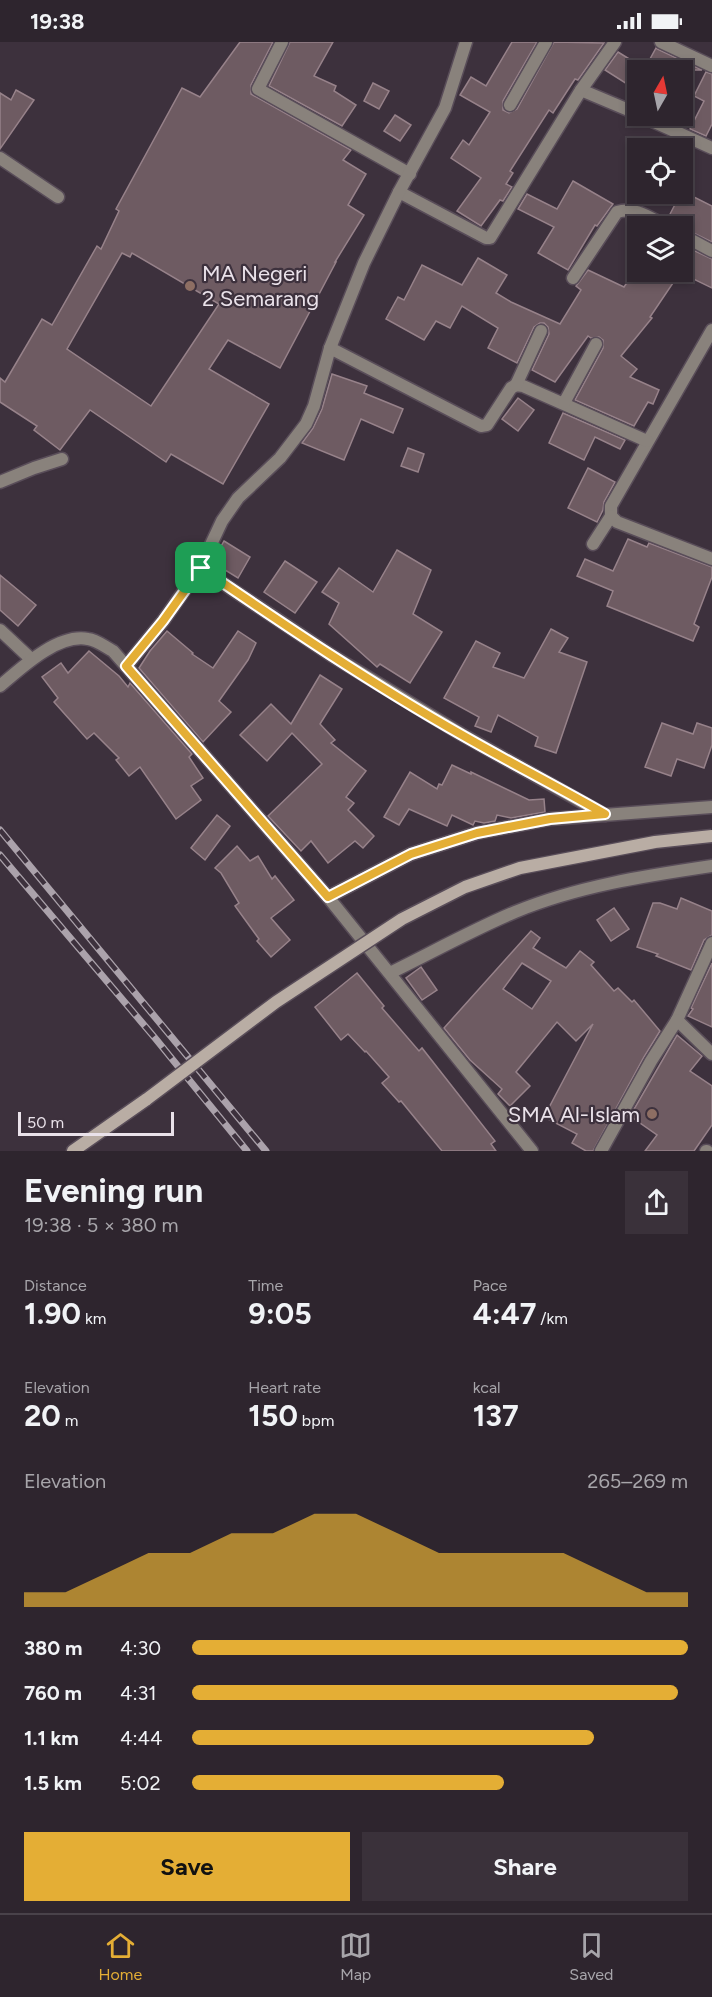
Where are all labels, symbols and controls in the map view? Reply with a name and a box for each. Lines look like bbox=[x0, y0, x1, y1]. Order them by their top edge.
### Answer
text: 19:38 bbox=[30, 8, 84, 35]
north arrow bbox=[627, 60, 693, 126]
map controls bbox=[627, 60, 693, 282]
button: locate bbox=[627, 138, 693, 204]
button: layers bbox=[627, 216, 693, 282]
place label: MA Negeri 2 Semarang bbox=[202, 260, 319, 312]
marker: MA Negeri 2 Semarang bbox=[183, 279, 197, 293]
pin bbox=[175, 542, 226, 593]
icon: arrive bbox=[184, 551, 217, 584]
place label: SMA Al-Islam bbox=[508, 1101, 640, 1128]
marker: SMA Al-Islam bbox=[645, 1107, 659, 1121]
scale bar bbox=[18, 1109, 174, 1136]
text: 50 m bbox=[27, 1113, 64, 1132]
text: Evening run bbox=[24, 1171, 203, 1210]
button: share bbox=[625, 1171, 688, 1234]
text: 19:38 · 5 × 380 m bbox=[24, 1213, 179, 1237]
text: Distance bbox=[24, 1276, 87, 1295]
text: Time bbox=[248, 1276, 283, 1295]
text: Pace bbox=[473, 1276, 507, 1295]
text: 1.90 bbox=[24, 1295, 81, 1332]
text: 9:05 bbox=[248, 1295, 312, 1332]
text: 4:47 bbox=[473, 1295, 536, 1332]
text: km bbox=[81, 1309, 106, 1328]
text: /km bbox=[536, 1309, 568, 1328]
text: Elevation bbox=[24, 1378, 90, 1397]
text: Heart rate bbox=[248, 1378, 321, 1397]
text: kcal bbox=[473, 1378, 501, 1397]
text: 20 bbox=[24, 1397, 61, 1434]
text: 150 bbox=[248, 1397, 298, 1434]
text: 137 bbox=[473, 1397, 519, 1434]
text: m bbox=[61, 1411, 78, 1430]
text: bpm bbox=[298, 1411, 334, 1430]
text: Elevation bbox=[24, 1469, 106, 1493]
text: 265–269 m bbox=[587, 1469, 688, 1493]
text: 380 m bbox=[24, 1636, 83, 1660]
text: 4:30 bbox=[120, 1636, 161, 1660]
text: 760 m bbox=[24, 1681, 82, 1705]
text: 4:31 bbox=[120, 1681, 157, 1705]
text: 1.1 km bbox=[24, 1726, 79, 1750]
text: 4:44 bbox=[120, 1726, 162, 1750]
text: 1.5 km bbox=[24, 1771, 82, 1795]
text: 5:02 bbox=[120, 1771, 161, 1795]
button: Save bbox=[24, 1832, 350, 1901]
button: Share bbox=[362, 1832, 688, 1901]
tab: Home bbox=[99, 1929, 142, 1984]
tab: Map bbox=[339, 1929, 372, 1984]
tab: Saved bbox=[569, 1929, 613, 1984]

